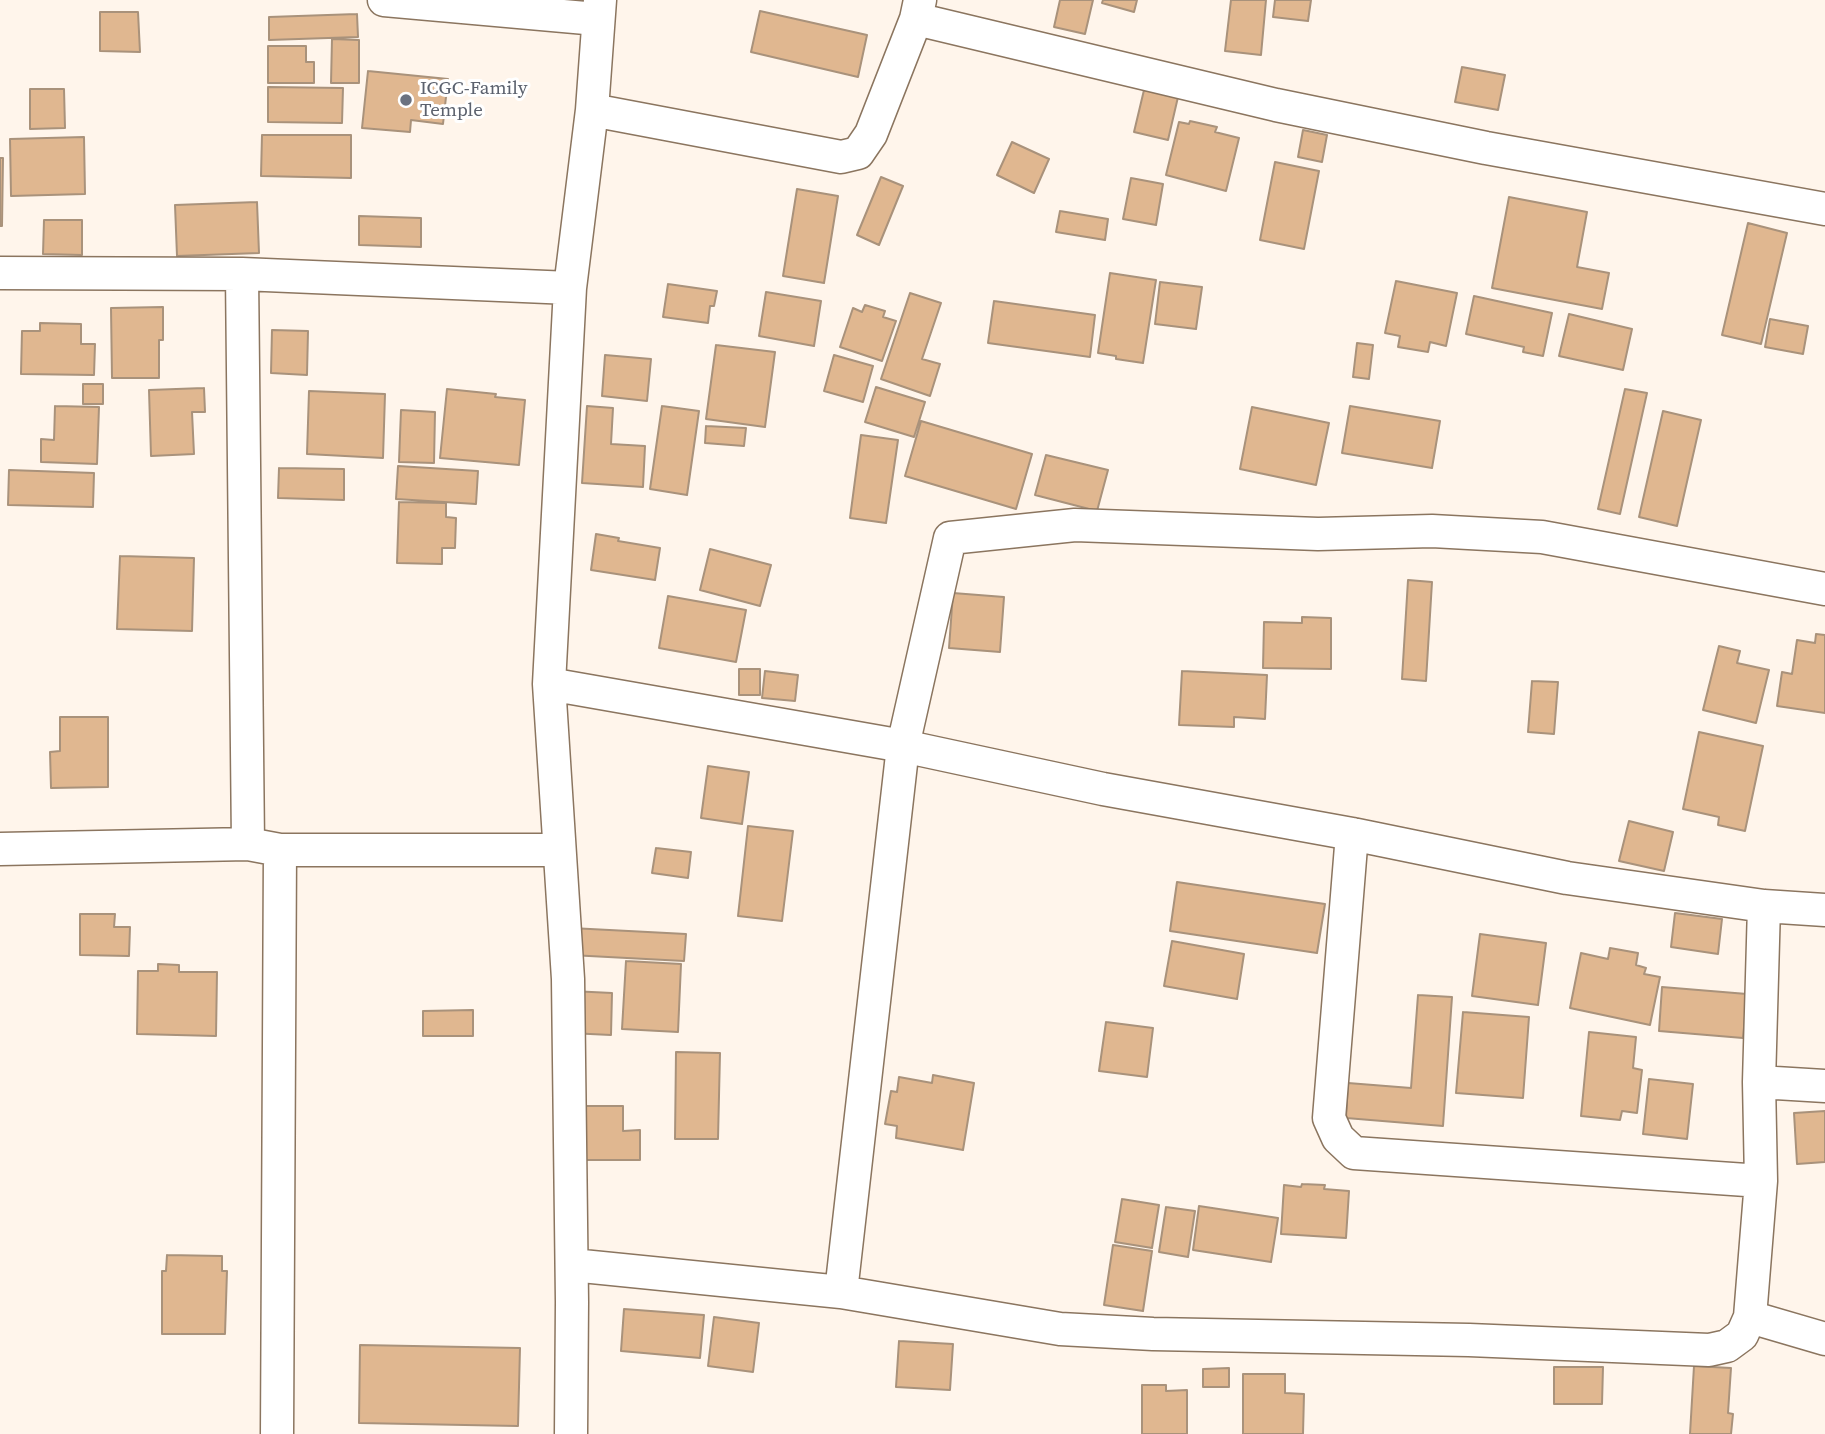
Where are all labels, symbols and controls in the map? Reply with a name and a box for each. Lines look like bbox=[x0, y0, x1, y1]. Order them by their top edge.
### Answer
place label: ICGC-Family Temple bbox=[420, 78, 527, 122]
marker: ICGC-Family Temple bbox=[398, 92, 414, 108]

